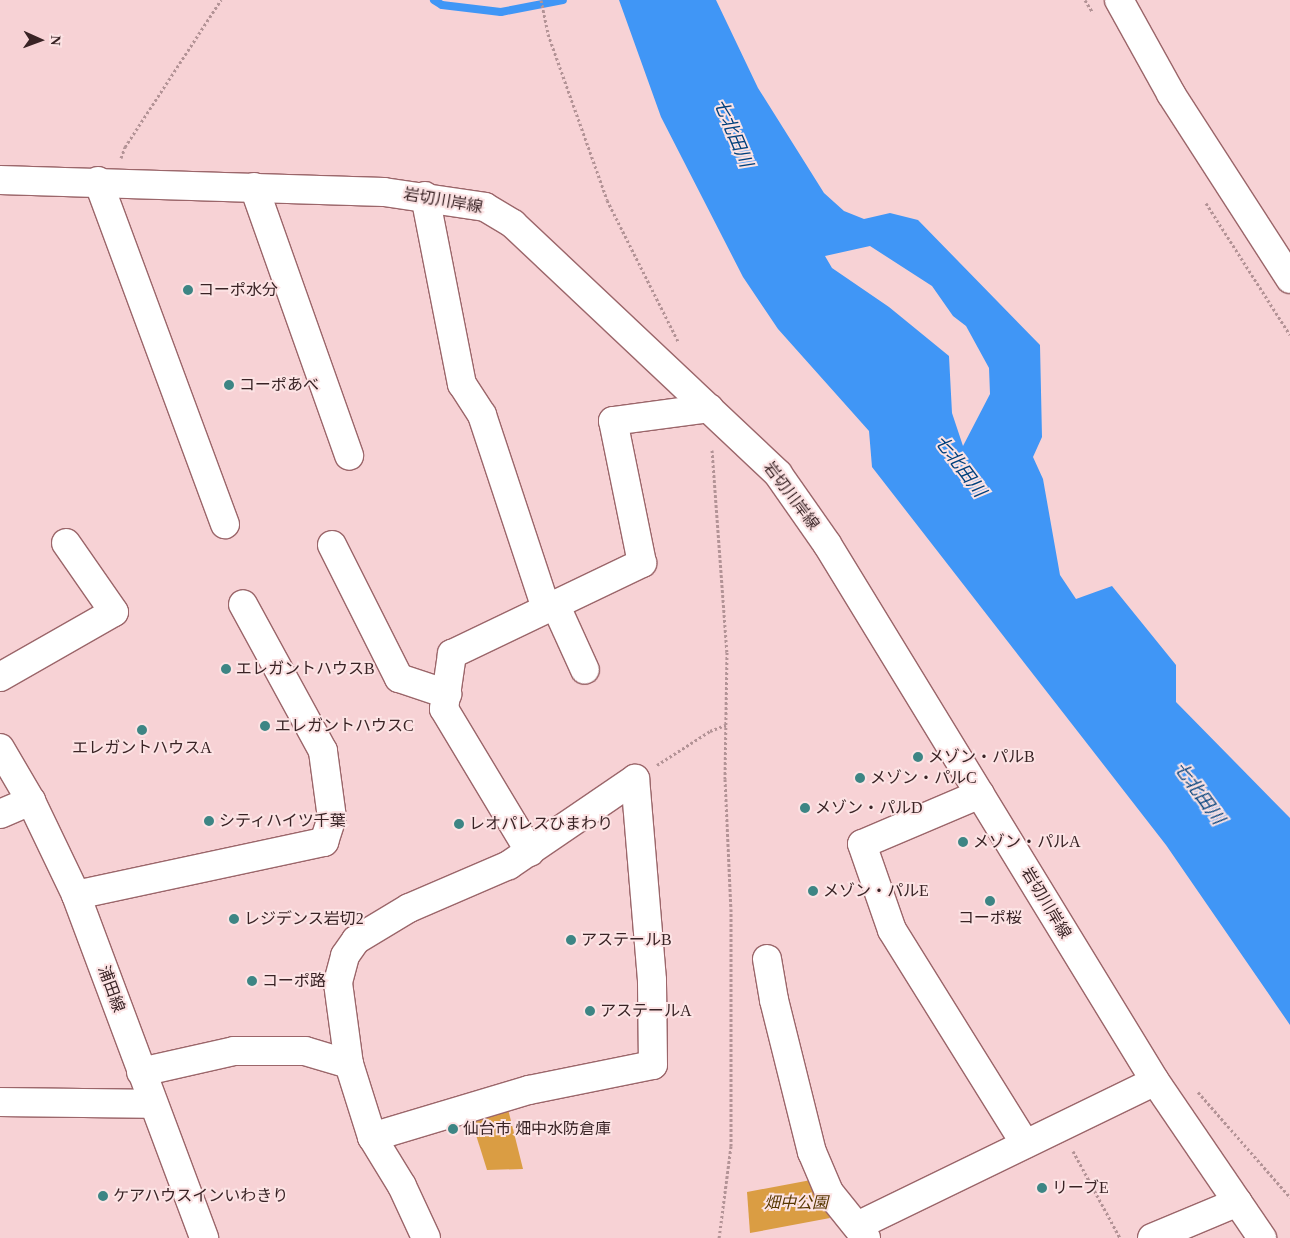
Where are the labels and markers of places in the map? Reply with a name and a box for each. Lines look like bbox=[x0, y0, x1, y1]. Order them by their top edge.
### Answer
place label: コーポ水分 bbox=[198, 280, 278, 300]
marker: コーポ水分 bbox=[182, 284, 194, 296]
place label: コーポあべ bbox=[239, 375, 319, 395]
marker: コーポあべ bbox=[223, 379, 235, 391]
place label: エレガントハウスB bbox=[236, 659, 375, 679]
marker: エレガントハウスB bbox=[220, 663, 232, 675]
place label: エレガントハウスC bbox=[275, 716, 414, 736]
marker: エレガントハウスC bbox=[259, 720, 271, 732]
marker: エレガントハウスA bbox=[136, 724, 148, 736]
place label: エレガントハウスA bbox=[72, 738, 212, 758]
place label: メゾン・パルB bbox=[928, 747, 1035, 767]
marker: メゾン・パルB bbox=[912, 751, 924, 763]
place label: メゾン・パルC bbox=[870, 768, 977, 788]
marker: メゾン・パルC bbox=[854, 772, 866, 784]
place label: メゾン・パルD bbox=[815, 798, 923, 818]
marker: メゾン・パルD bbox=[799, 802, 811, 814]
place label: シティハイツ千葉 bbox=[219, 811, 347, 831]
place label: レオパレスひまわり bbox=[469, 814, 613, 834]
marker: シティハイツ千葉 bbox=[203, 815, 215, 827]
marker: レオパレスひまわり bbox=[453, 818, 465, 830]
place label: メゾン・パルA bbox=[973, 832, 1081, 852]
marker: メゾン・パルA bbox=[957, 836, 969, 848]
place label: メゾン・パルE bbox=[823, 881, 929, 901]
marker: メゾン・パルE bbox=[807, 885, 819, 897]
marker: コーポ桜 bbox=[984, 895, 996, 907]
place label: コーポ桜 bbox=[958, 908, 1022, 928]
place label: レジデンス岩切2 bbox=[244, 909, 364, 929]
marker: レジデンス岩切2 bbox=[228, 913, 240, 925]
place label: アステールB bbox=[581, 930, 672, 950]
marker: アステールB bbox=[565, 934, 577, 946]
place label: コーポ路 bbox=[262, 971, 326, 991]
marker: コーポ路 bbox=[246, 975, 258, 987]
place label: アステールA bbox=[600, 1001, 692, 1021]
marker: アステールA bbox=[584, 1005, 596, 1017]
place label: 仙台市 畑中水防倉庫 bbox=[463, 1119, 611, 1139]
marker: 仙台市 畑中水防倉庫 bbox=[447, 1123, 459, 1135]
place label: リーブE bbox=[1052, 1178, 1110, 1198]
marker: リーブE bbox=[1036, 1182, 1048, 1194]
place label: ケアハウスインいわきり bbox=[113, 1186, 289, 1206]
marker: ケアハウスインいわきり bbox=[97, 1190, 109, 1202]

